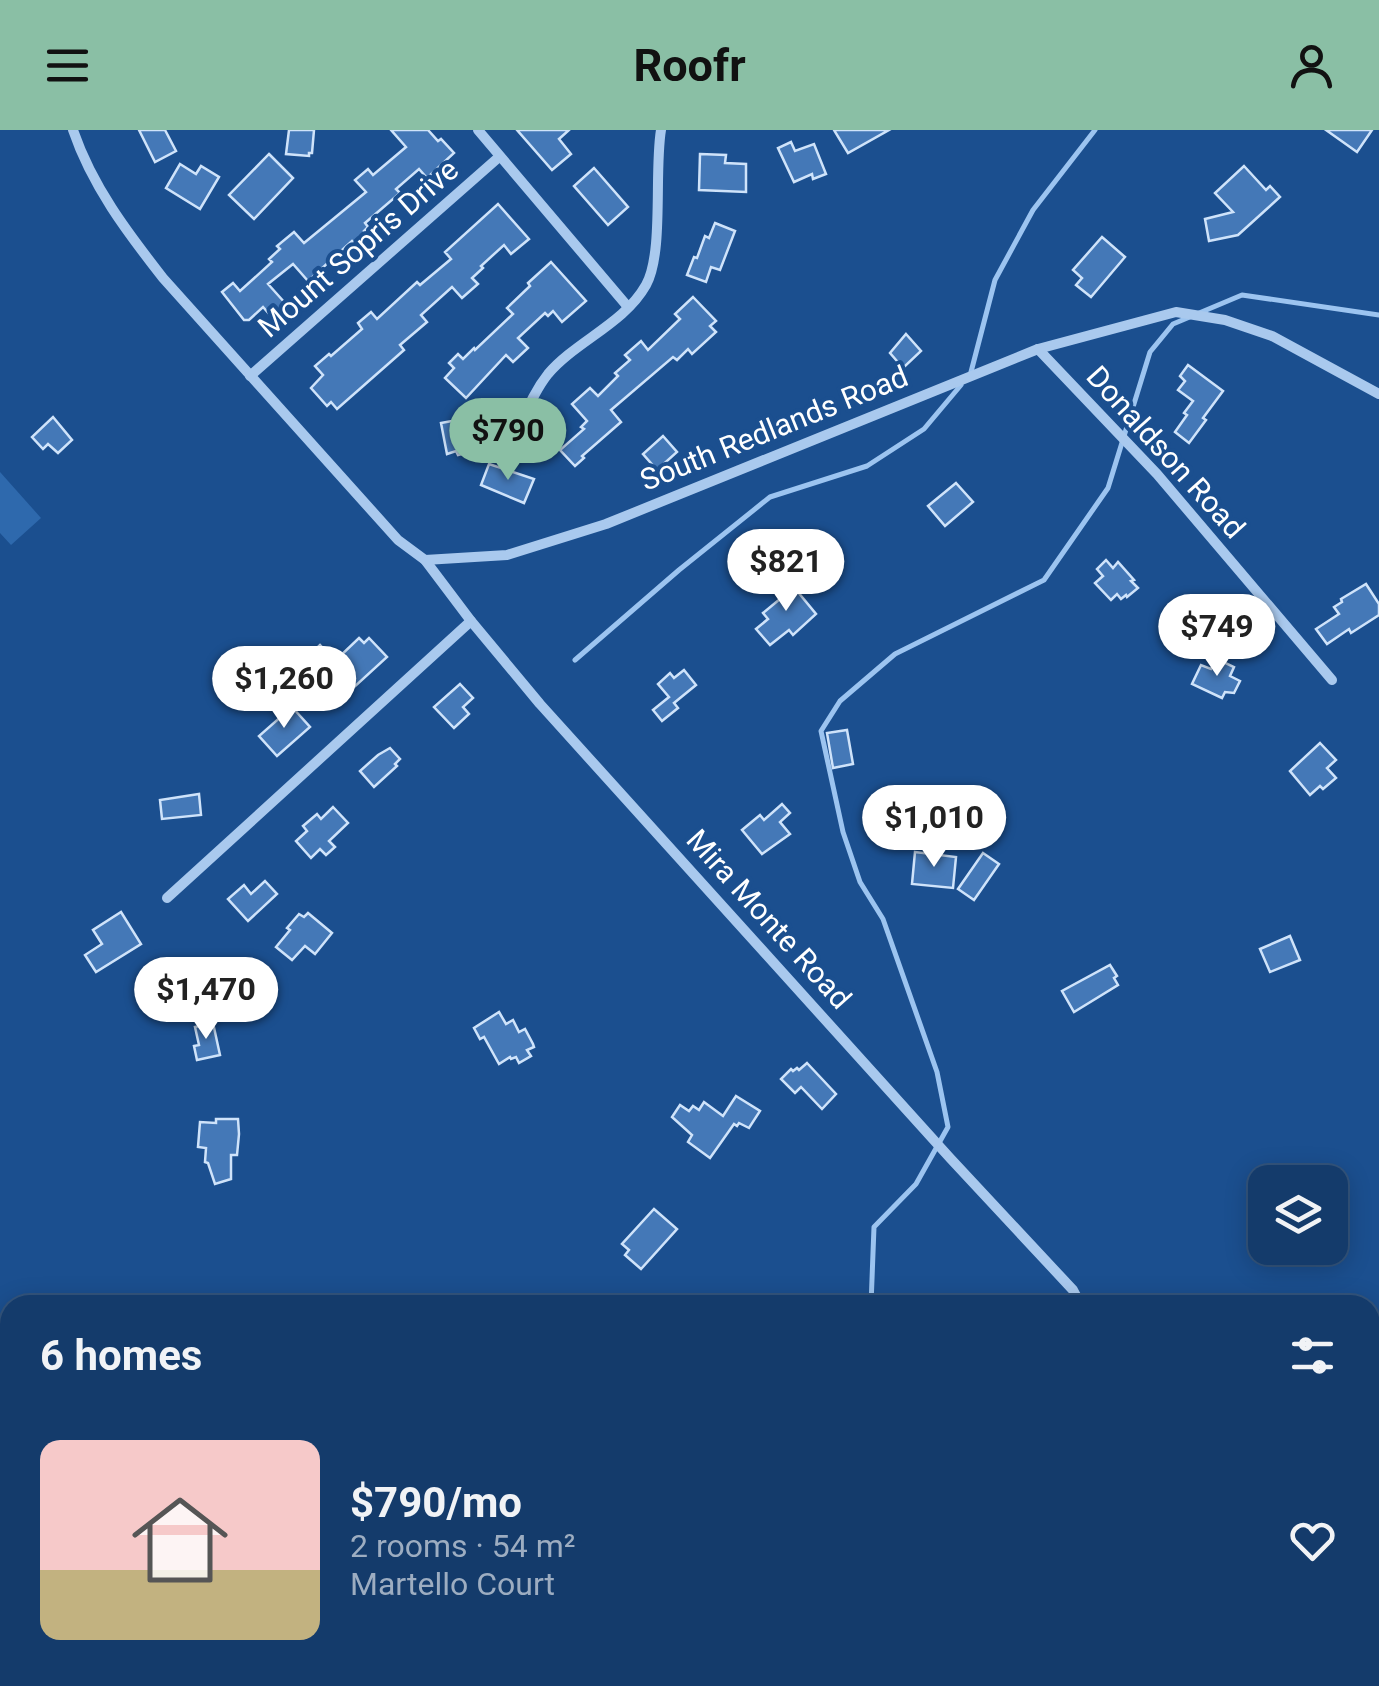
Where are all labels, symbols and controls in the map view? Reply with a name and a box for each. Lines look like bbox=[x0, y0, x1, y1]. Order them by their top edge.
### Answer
icon: menu bbox=[40, 38, 95, 93]
icon: person bbox=[1284, 38, 1339, 93]
text: Roofr bbox=[633, 39, 746, 92]
street label: Mount Sopris Drive bbox=[251, 152, 465, 344]
street label: South Redlands Road bbox=[635, 358, 913, 498]
street label: Donaldson Road bbox=[1080, 359, 1252, 545]
pin: $790 bbox=[449, 398, 567, 483]
text: $790 bbox=[471, 411, 545, 449]
pin: $821 bbox=[727, 529, 845, 614]
text: $821 bbox=[749, 542, 823, 580]
pin: $749 bbox=[1158, 594, 1276, 679]
text: $749 bbox=[1180, 607, 1254, 645]
pin: $1,260 bbox=[203, 646, 365, 731]
text: $1,260 bbox=[234, 659, 334, 697]
pin: $1,010 bbox=[853, 785, 1015, 870]
text: $1,010 bbox=[884, 798, 984, 836]
street label: Mira Monte Road bbox=[679, 822, 859, 1016]
pin: $1,470 bbox=[125, 957, 287, 1042]
text: $1,470 bbox=[156, 970, 256, 1008]
map controls bbox=[1248, 1165, 1348, 1265]
button: layers bbox=[1248, 1165, 1348, 1265]
icon: filters bbox=[1285, 1328, 1340, 1383]
text: 6 homes bbox=[40, 1331, 202, 1380]
text: $790/mo bbox=[350, 1478, 522, 1527]
icon: home bbox=[120, 1480, 240, 1600]
icon: heart bbox=[1285, 1513, 1340, 1568]
text: 2 rooms · 54 m² bbox=[350, 1527, 575, 1565]
text: Martello Court bbox=[350, 1565, 555, 1603]

